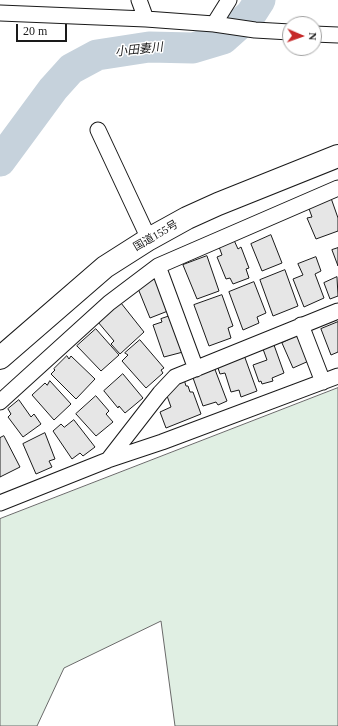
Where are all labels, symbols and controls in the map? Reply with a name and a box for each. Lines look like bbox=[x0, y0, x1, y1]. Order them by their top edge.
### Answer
scale bar bbox=[18, 16, 69, 42]
north arrow bbox=[282, 16, 322, 56]
text: 20 m bbox=[23, 24, 47, 38]
text: N bbox=[307, 32, 319, 41]
water label: 小田妻川 bbox=[114, 40, 164, 60]
street label: 国道155号 bbox=[131, 218, 181, 254]

